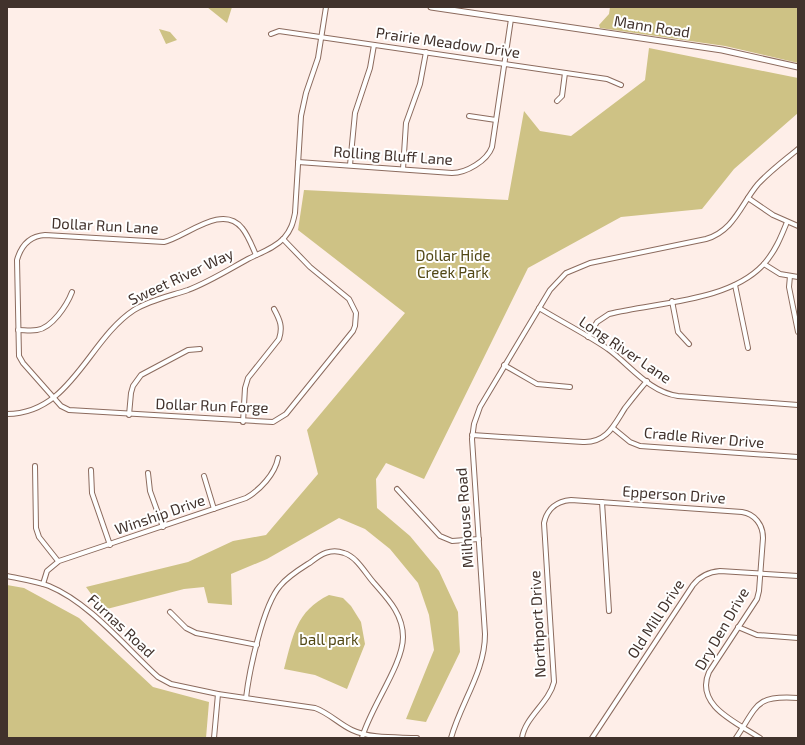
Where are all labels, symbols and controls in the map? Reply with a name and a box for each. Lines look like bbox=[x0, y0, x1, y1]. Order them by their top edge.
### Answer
street label: Mann Road bbox=[613, 11, 691, 41]
street label: Prairie Meadow Drive bbox=[375, 23, 521, 61]
street label: Rolling Bluff Lane bbox=[333, 142, 453, 168]
street label: Dollar Run Lane bbox=[51, 213, 159, 237]
street label: Sweet River Way bbox=[125, 244, 236, 308]
park label: Dollar Hide Creek Park bbox=[415, 246, 491, 281]
street label: Long River Lane bbox=[576, 312, 675, 387]
street label: Dollar Run Forge bbox=[155, 394, 269, 416]
street label: Cradle River Drive bbox=[643, 423, 765, 451]
street label: Milhouse Road bbox=[452, 467, 476, 569]
street label: Epperson Drive bbox=[622, 481, 726, 507]
street label: Winship Drive bbox=[112, 490, 207, 538]
street label: Northport Drive bbox=[525, 570, 549, 678]
street label: Old Mill Drive bbox=[623, 575, 687, 661]
street label: Dry Den Drive bbox=[690, 584, 752, 673]
street label: Furnas Road bbox=[85, 590, 159, 661]
park label: ball park bbox=[299, 630, 359, 648]

